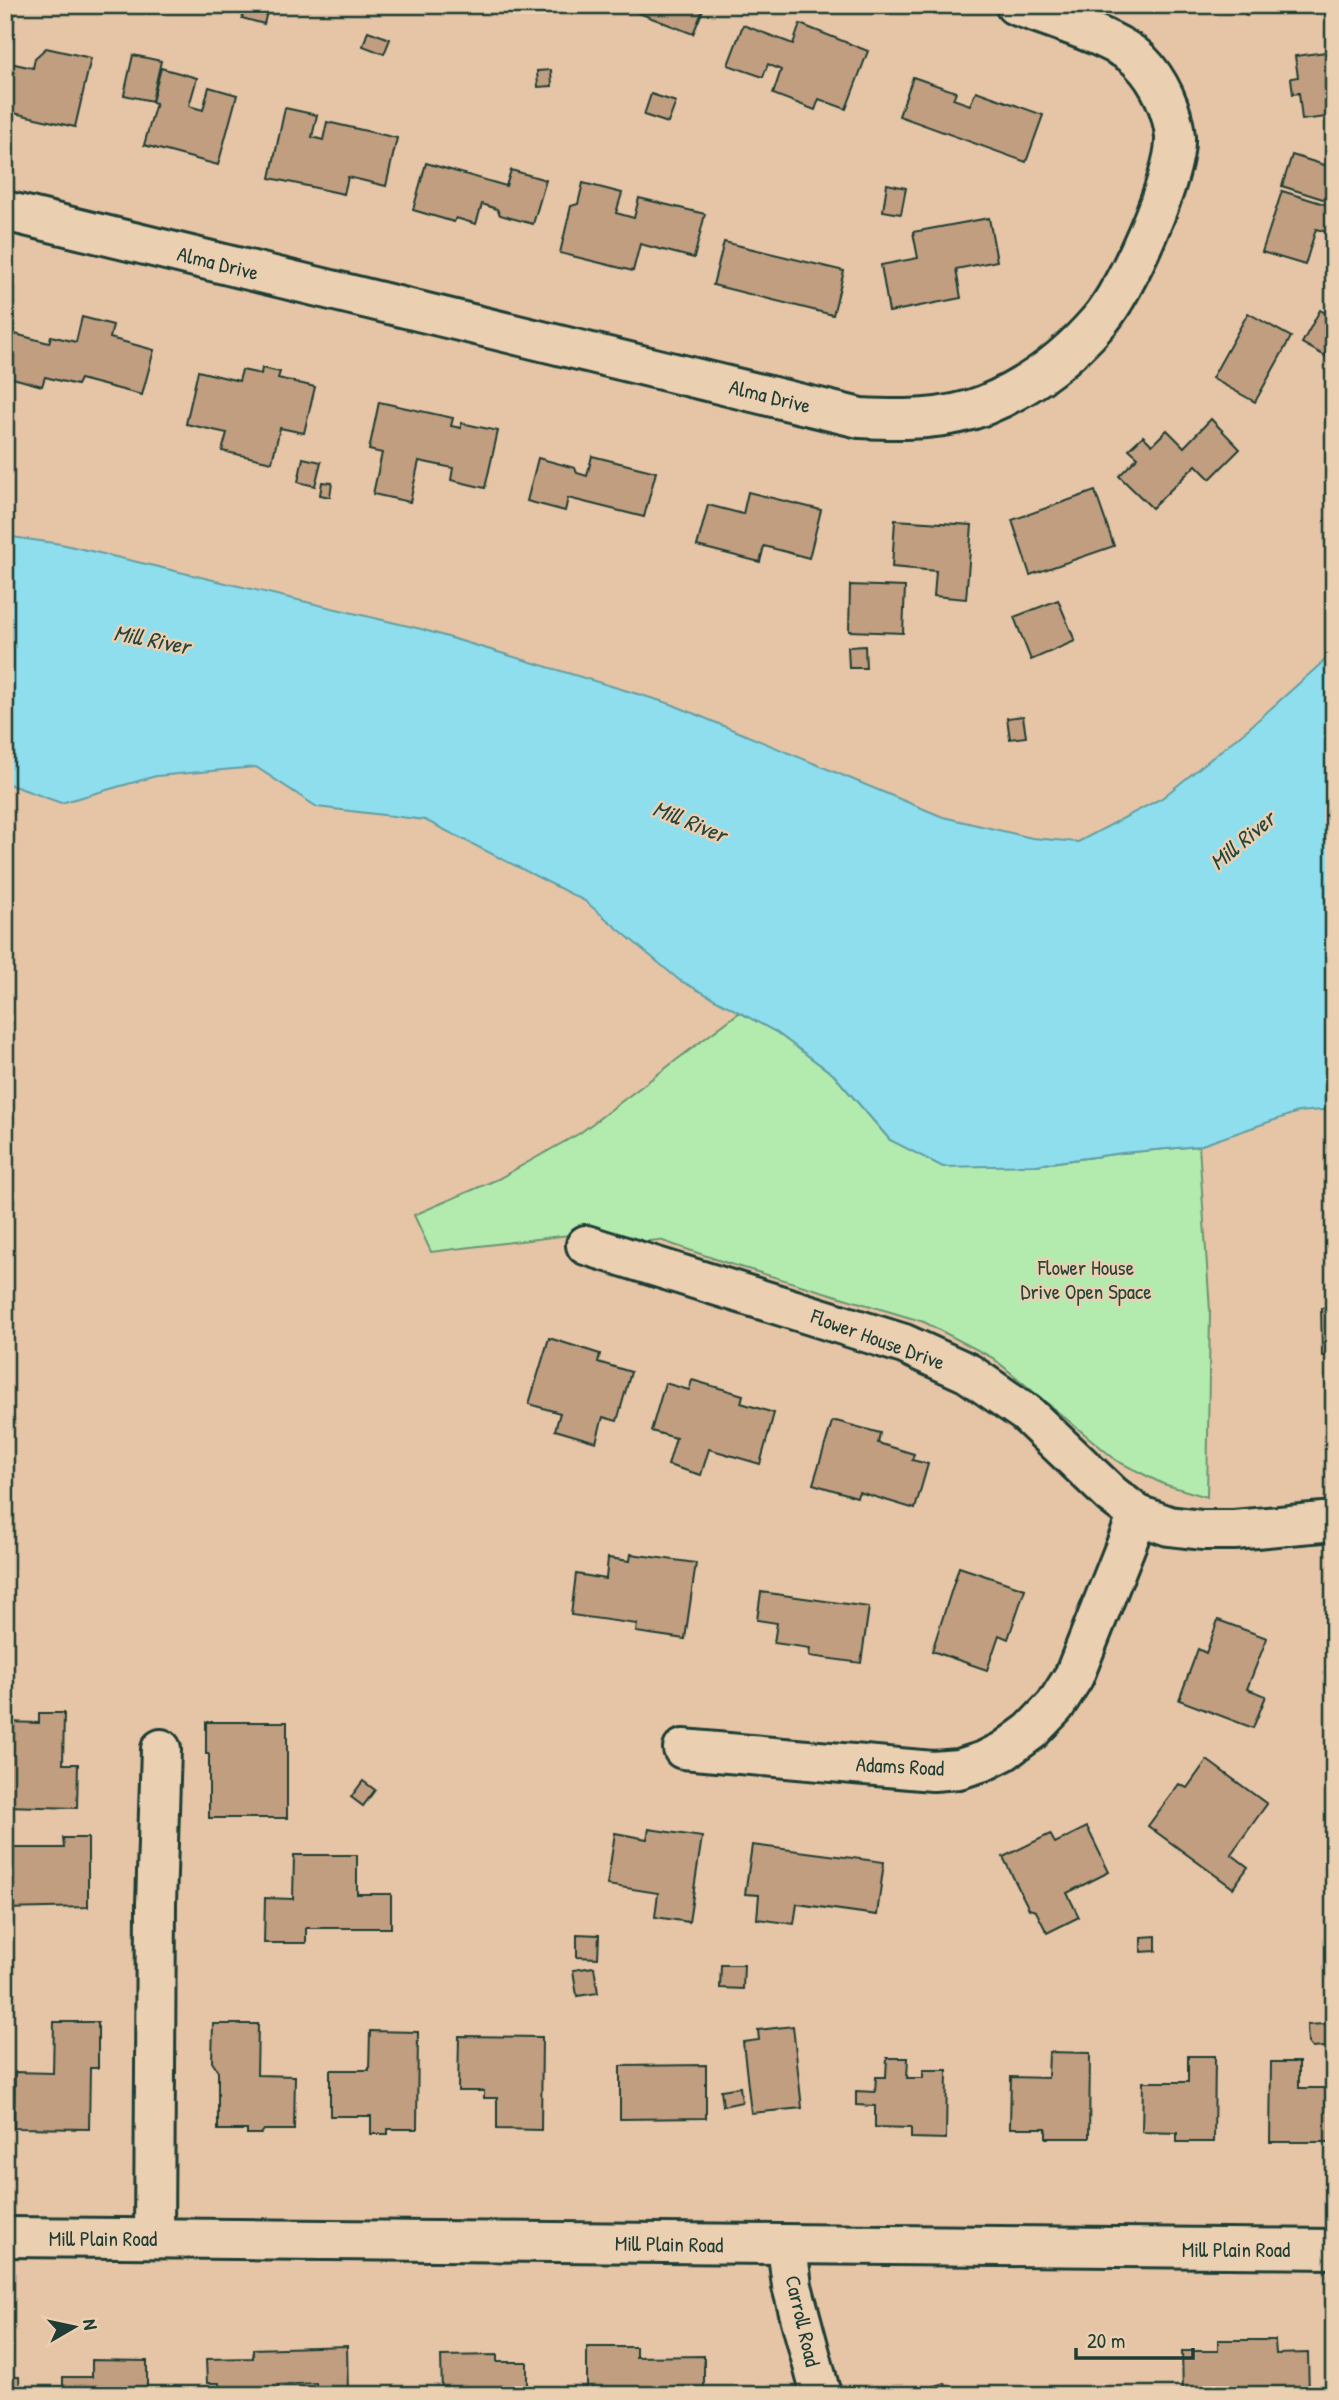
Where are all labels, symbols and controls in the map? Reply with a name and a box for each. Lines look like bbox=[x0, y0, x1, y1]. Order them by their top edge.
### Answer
street label: Alma Drive bbox=[174, 239, 262, 287]
street label: Alma Drive bbox=[726, 372, 814, 420]
water label: Mill River bbox=[111, 616, 196, 662]
water label: Mill River bbox=[649, 792, 734, 851]
water label: Mill River bbox=[1203, 801, 1284, 877]
park label: Flower House Drive Open Space bbox=[1020, 1253, 1152, 1306]
street label: Flower House Drive bbox=[806, 1301, 949, 1377]
street label: Adams Road bbox=[855, 1749, 945, 1783]
street label: Mill Plain Road bbox=[49, 2224, 157, 2253]
street label: Mill Plain Road bbox=[615, 2229, 723, 2259]
street label: Mill Plain Road bbox=[1182, 2235, 1290, 2264]
street label: Carroll Road bbox=[778, 2273, 828, 2369]
north arrow bbox=[38, 2292, 108, 2362]
scale bar bbox=[1076, 2316, 1194, 2360]
text: N bbox=[77, 2317, 104, 2331]
text: 20 m bbox=[1087, 2326, 1125, 2355]

